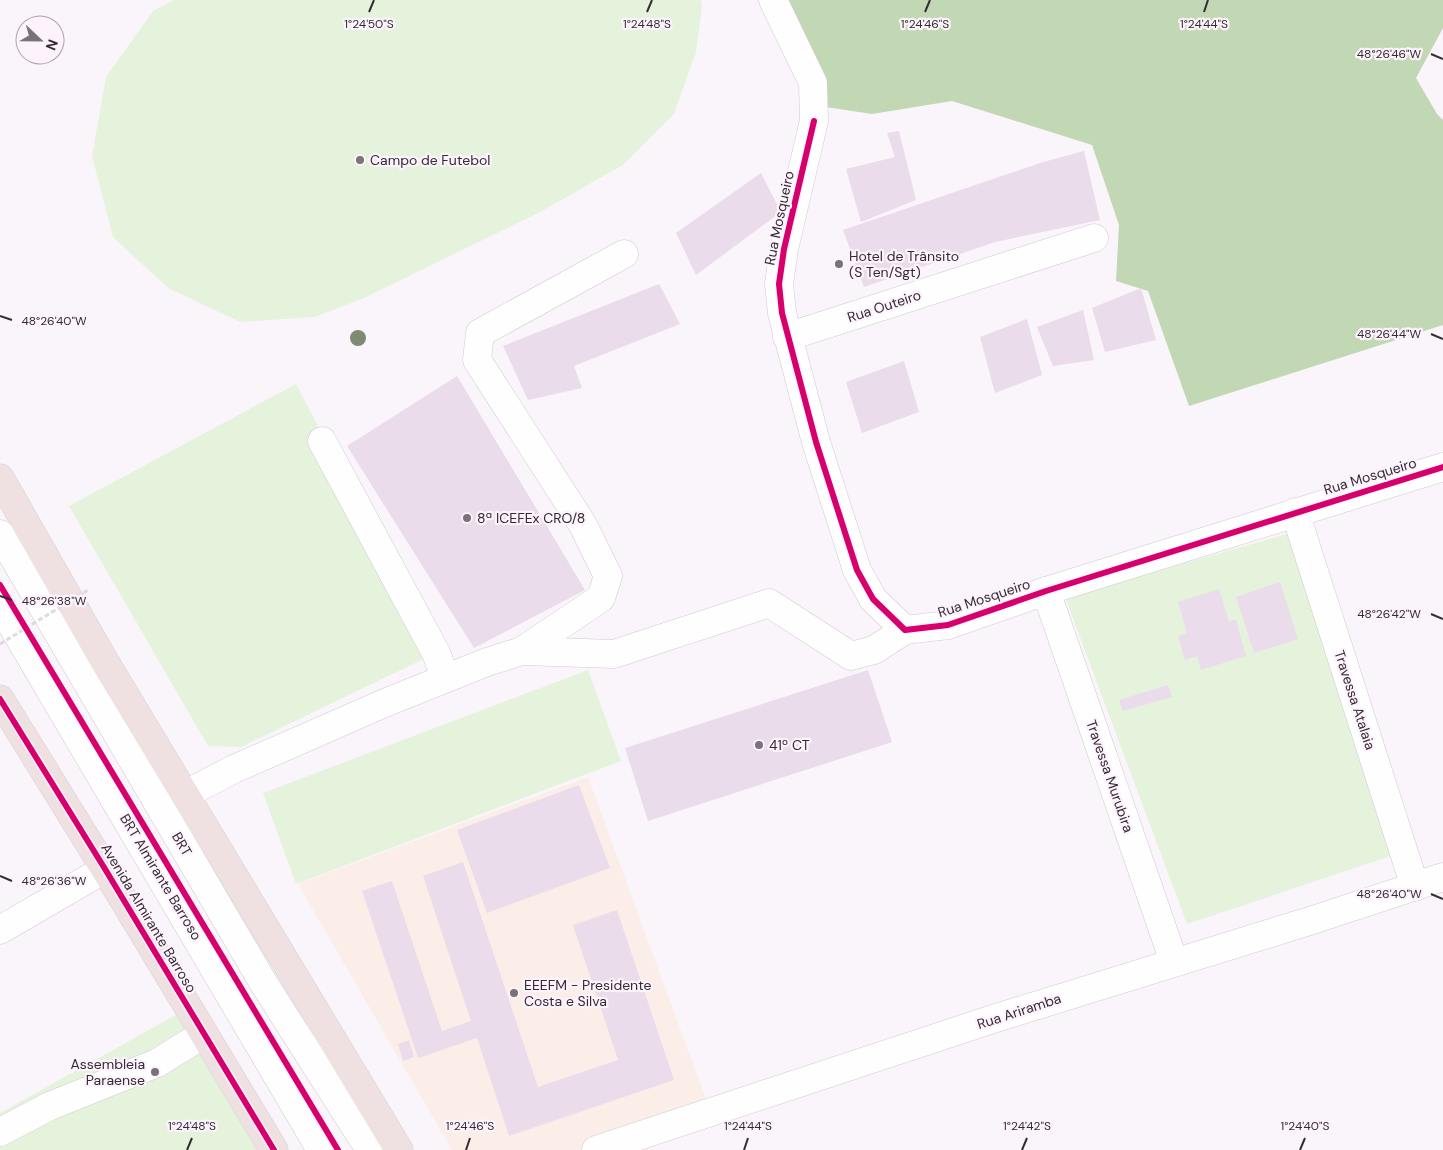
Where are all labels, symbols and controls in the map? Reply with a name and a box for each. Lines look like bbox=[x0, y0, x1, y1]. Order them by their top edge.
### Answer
north arrow bbox=[15, 15, 65, 65]
text: 1°24'50"S bbox=[344, 16, 394, 32]
text: 1°24'48"S bbox=[623, 16, 671, 32]
text: 1°24'46"S bbox=[901, 16, 949, 32]
text: 1°24'44"S bbox=[1180, 16, 1228, 32]
text: N bbox=[42, 37, 62, 53]
text: 48°26'46"W bbox=[1357, 46, 1422, 62]
place label: Campo de Futebol bbox=[370, 151, 490, 169]
marker: Campo de Futebol bbox=[354, 154, 366, 166]
street label: Rua Mosqueiro bbox=[760, 169, 798, 267]
place label: Hotel de Trânsito (S Ten/Sgt) bbox=[849, 247, 959, 281]
marker: Hotel de Trânsito (S Ten/Sgt) bbox=[833, 258, 845, 270]
street label: Rua Outeiro bbox=[845, 286, 923, 326]
text: 48°26'40"W bbox=[21, 313, 87, 329]
text: 48°26'44"W bbox=[1357, 326, 1421, 342]
street label: Rua Mosqueiro bbox=[1321, 453, 1419, 499]
place label: 8ª ICEFEx CRO/8 bbox=[477, 509, 585, 527]
marker: 8ª ICEFEx CRO/8 bbox=[461, 512, 473, 524]
street label: Rua Mosqueiro bbox=[936, 575, 1032, 621]
text: 48°26'38"W bbox=[22, 593, 87, 609]
text: 48°26'42"W bbox=[1357, 606, 1421, 622]
street label: Travessa Atalaia bbox=[1330, 648, 1380, 752]
street label: Travessa Murubira bbox=[1082, 717, 1138, 835]
place label: 41º CT bbox=[769, 736, 810, 754]
marker: 41º CT bbox=[753, 739, 765, 751]
street label: BRT Almirante Barroso bbox=[116, 811, 206, 943]
street label: BRT bbox=[168, 829, 196, 859]
street label: Avenida Almirante Barroso bbox=[97, 840, 201, 996]
text: 48°26'36"W bbox=[22, 873, 87, 889]
text: 48°26'40"W bbox=[1356, 886, 1422, 902]
place label: EEEFM - Presidente Costa e Silva bbox=[524, 976, 651, 1010]
marker: EEEFM - Presidente Costa e Silva bbox=[508, 987, 520, 999]
street label: Rua Ariramba bbox=[975, 989, 1063, 1033]
place label: Assembleia Paraense bbox=[70, 1055, 145, 1089]
marker: Assembleia Paraense bbox=[149, 1066, 161, 1078]
text: 1°24'48"S bbox=[168, 1118, 216, 1134]
text: 1°24'46"S bbox=[446, 1118, 494, 1134]
text: 1°24'44"S bbox=[724, 1118, 772, 1134]
text: 1°24'42"S bbox=[1003, 1118, 1051, 1134]
text: 1°24'40"S bbox=[1280, 1118, 1330, 1134]

